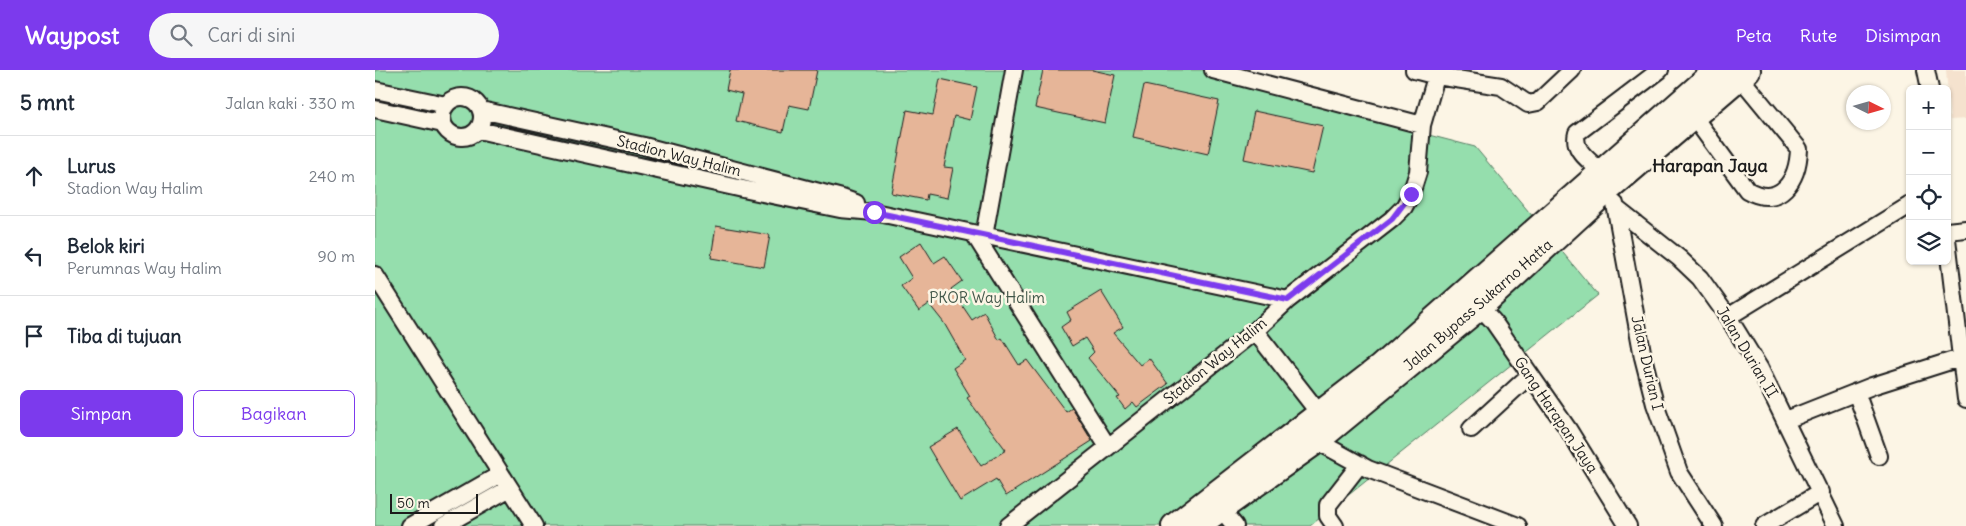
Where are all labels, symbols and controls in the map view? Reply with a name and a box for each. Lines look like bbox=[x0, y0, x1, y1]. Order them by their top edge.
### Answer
search box bbox=[149, 13, 499, 58]
text: Waypost bbox=[25, 20, 119, 50]
icon: search bbox=[167, 21, 195, 49]
text: Cari di sini bbox=[207, 23, 295, 47]
text: Peta bbox=[1736, 24, 1772, 47]
text: Rute bbox=[1800, 24, 1837, 47]
text: Disimpan bbox=[1865, 24, 1941, 47]
north arrow bbox=[1846, 85, 1891, 130]
map controls bbox=[1906, 85, 1951, 265]
button: + bbox=[1906, 85, 1951, 130]
text: 5 mnt bbox=[20, 89, 75, 116]
text: Jalan kaki · 330 m bbox=[225, 93, 355, 113]
button: − bbox=[1906, 130, 1951, 175]
street label: Stadion Way Halim bbox=[615, 131, 743, 180]
text: Lurus bbox=[67, 154, 116, 178]
district label: Harapan Jaya bbox=[1652, 154, 1768, 177]
icon: ahead bbox=[20, 162, 48, 190]
text: 240 m bbox=[309, 166, 355, 186]
button: locate bbox=[1906, 175, 1951, 220]
text: Stadion Way Halim bbox=[67, 178, 203, 198]
route end bbox=[1400, 183, 1423, 206]
route start bbox=[863, 201, 886, 224]
button: layers bbox=[1906, 220, 1951, 265]
text: Belok kiri bbox=[67, 234, 145, 258]
street label: Jalan Bypass Sukarno Hatta bbox=[1399, 235, 1556, 374]
icon: left bbox=[20, 242, 48, 270]
text: 90 m bbox=[317, 246, 355, 266]
text: Perumnas Way Halim bbox=[67, 258, 222, 278]
park label: PKOR Way Halim bbox=[929, 288, 1045, 307]
street label: Jalan Durian II bbox=[1713, 303, 1782, 401]
street label: Stadion Way Halim bbox=[1159, 313, 1270, 408]
street label: Jalan Durian I bbox=[1627, 314, 1668, 412]
icon: arrive bbox=[20, 322, 48, 350]
text: Tiba di tujuan bbox=[67, 324, 182, 348]
street label: Gang Harapan Jaya bbox=[1510, 353, 1603, 477]
button: Simpan bbox=[20, 390, 183, 437]
button: Bagikan bbox=[193, 390, 355, 437]
scale bar bbox=[390, 491, 477, 514]
text: 50 m bbox=[397, 494, 430, 512]

